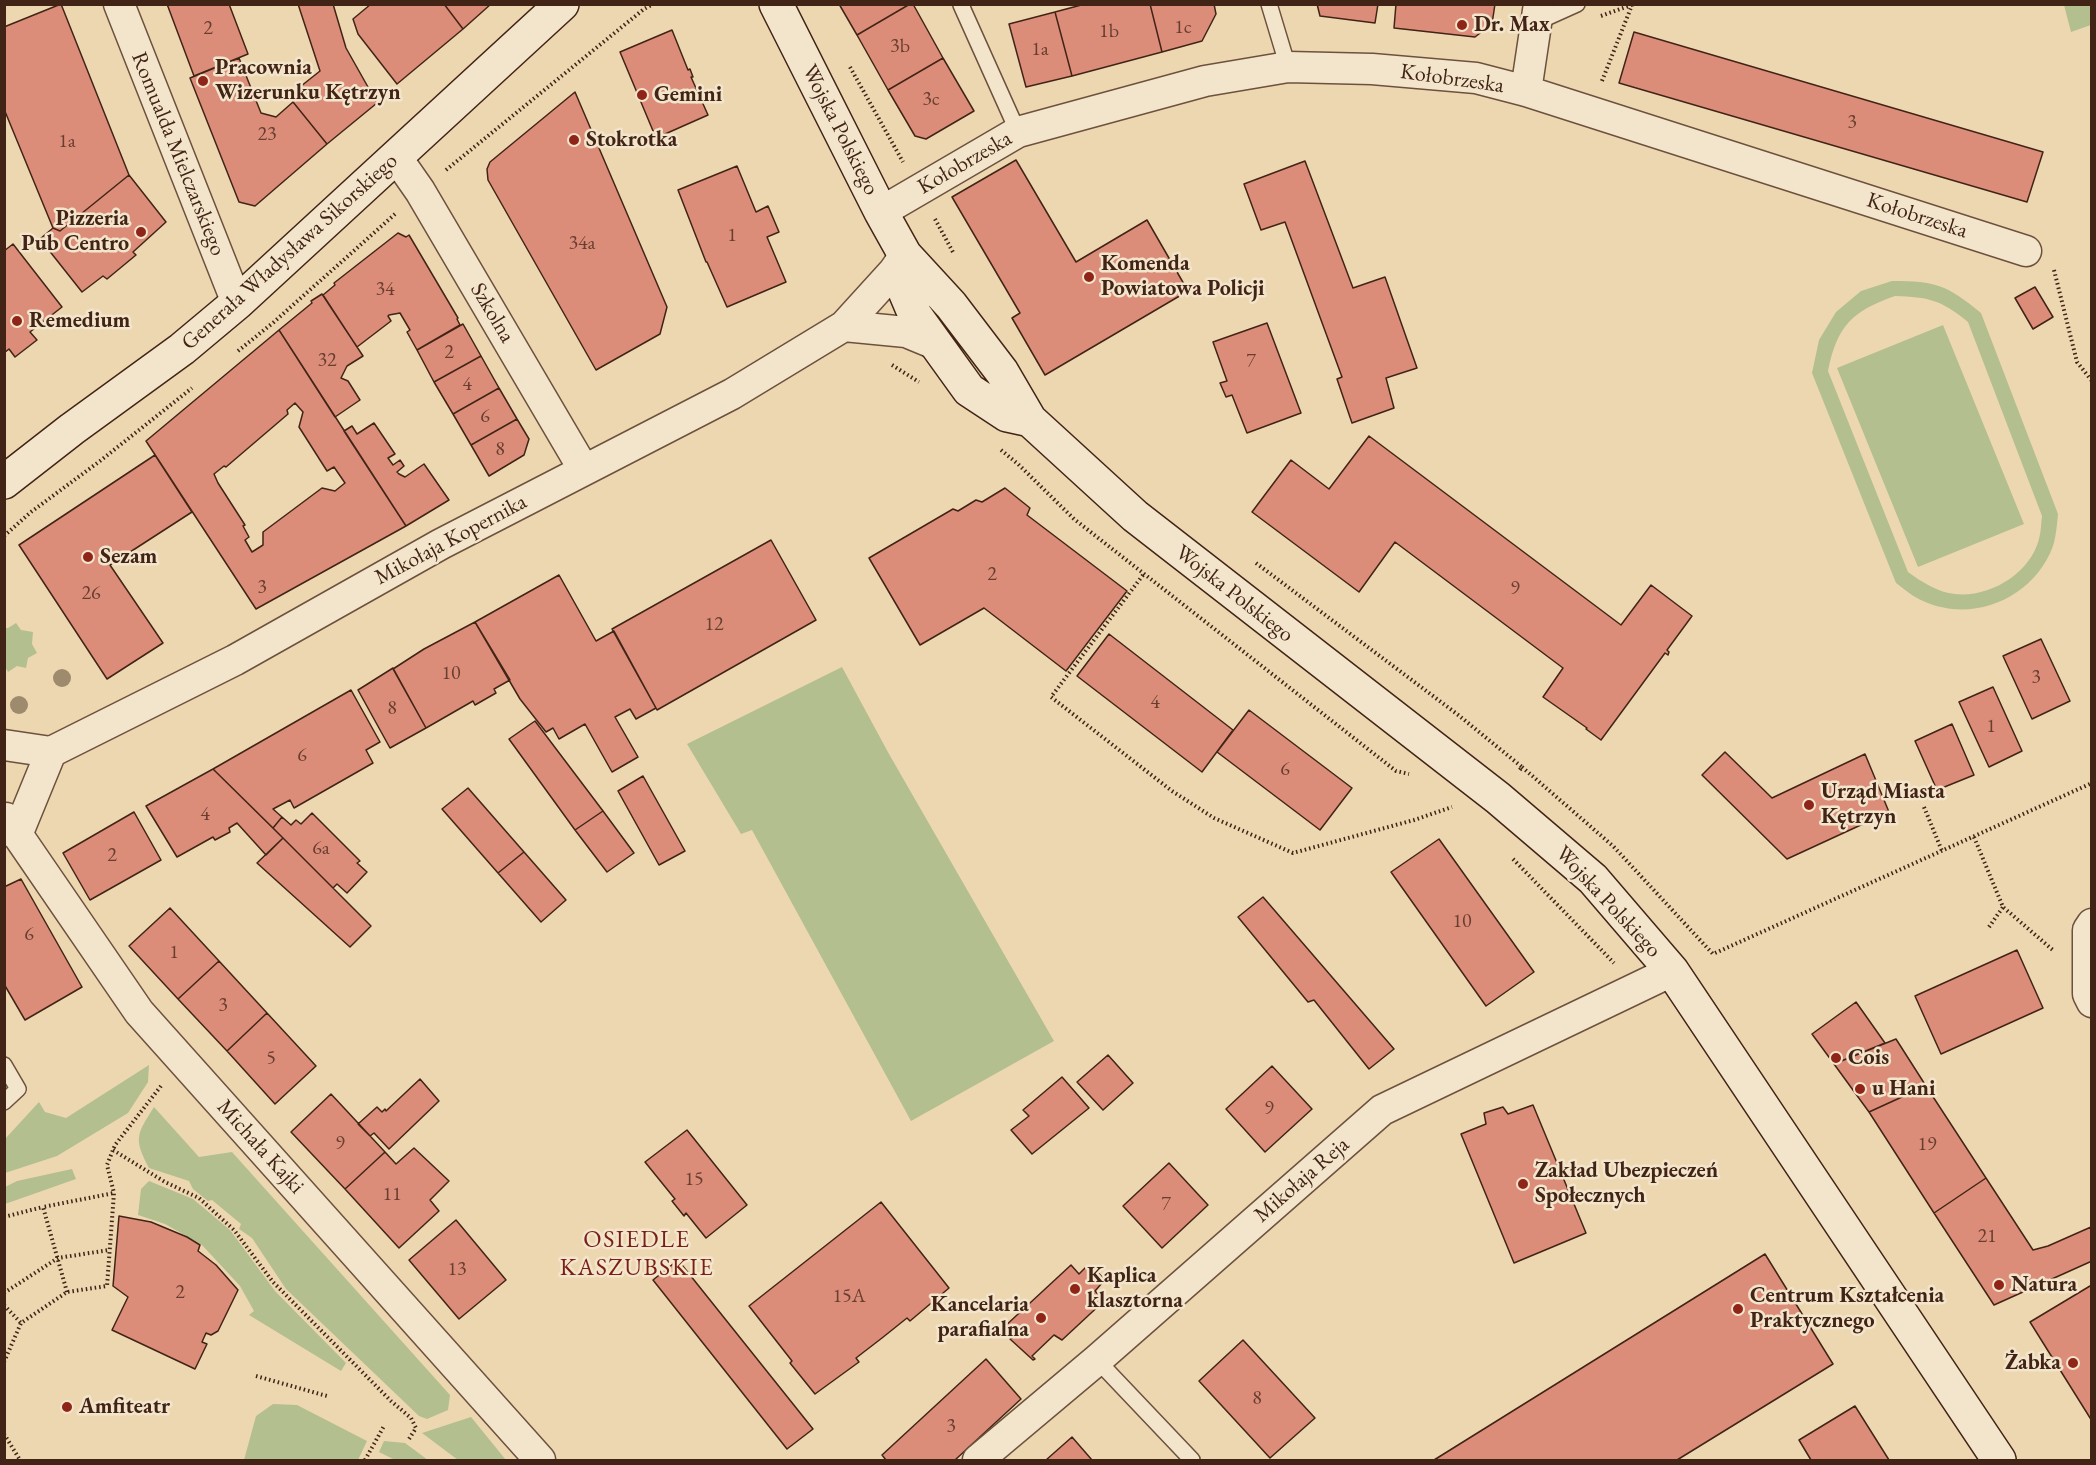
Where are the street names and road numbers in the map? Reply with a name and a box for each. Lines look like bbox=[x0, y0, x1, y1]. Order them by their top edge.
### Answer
street label: Romualda Mielczarskiego bbox=[125, 48, 231, 260]
street label: Kołobrzeska bbox=[1398, 59, 1506, 99]
street label: Wojska Polskiego bbox=[796, 60, 884, 200]
street label: Kołobrzeska bbox=[913, 125, 1017, 201]
street label: Generała Władysława Sikorskiego bbox=[177, 148, 403, 356]
street label: Kołobrzeska bbox=[1863, 187, 1971, 245]
street label: Szkolna bbox=[464, 278, 520, 348]
street label: Mikołaja Kopernika bbox=[371, 489, 531, 591]
street label: Wojska Polskiego bbox=[1169, 540, 1299, 648]
street label: Wojska Polskiego bbox=[1550, 841, 1666, 963]
street label: Michała Kajki bbox=[211, 1094, 309, 1200]
street label: Mikołaja Reja bbox=[1249, 1132, 1355, 1228]

